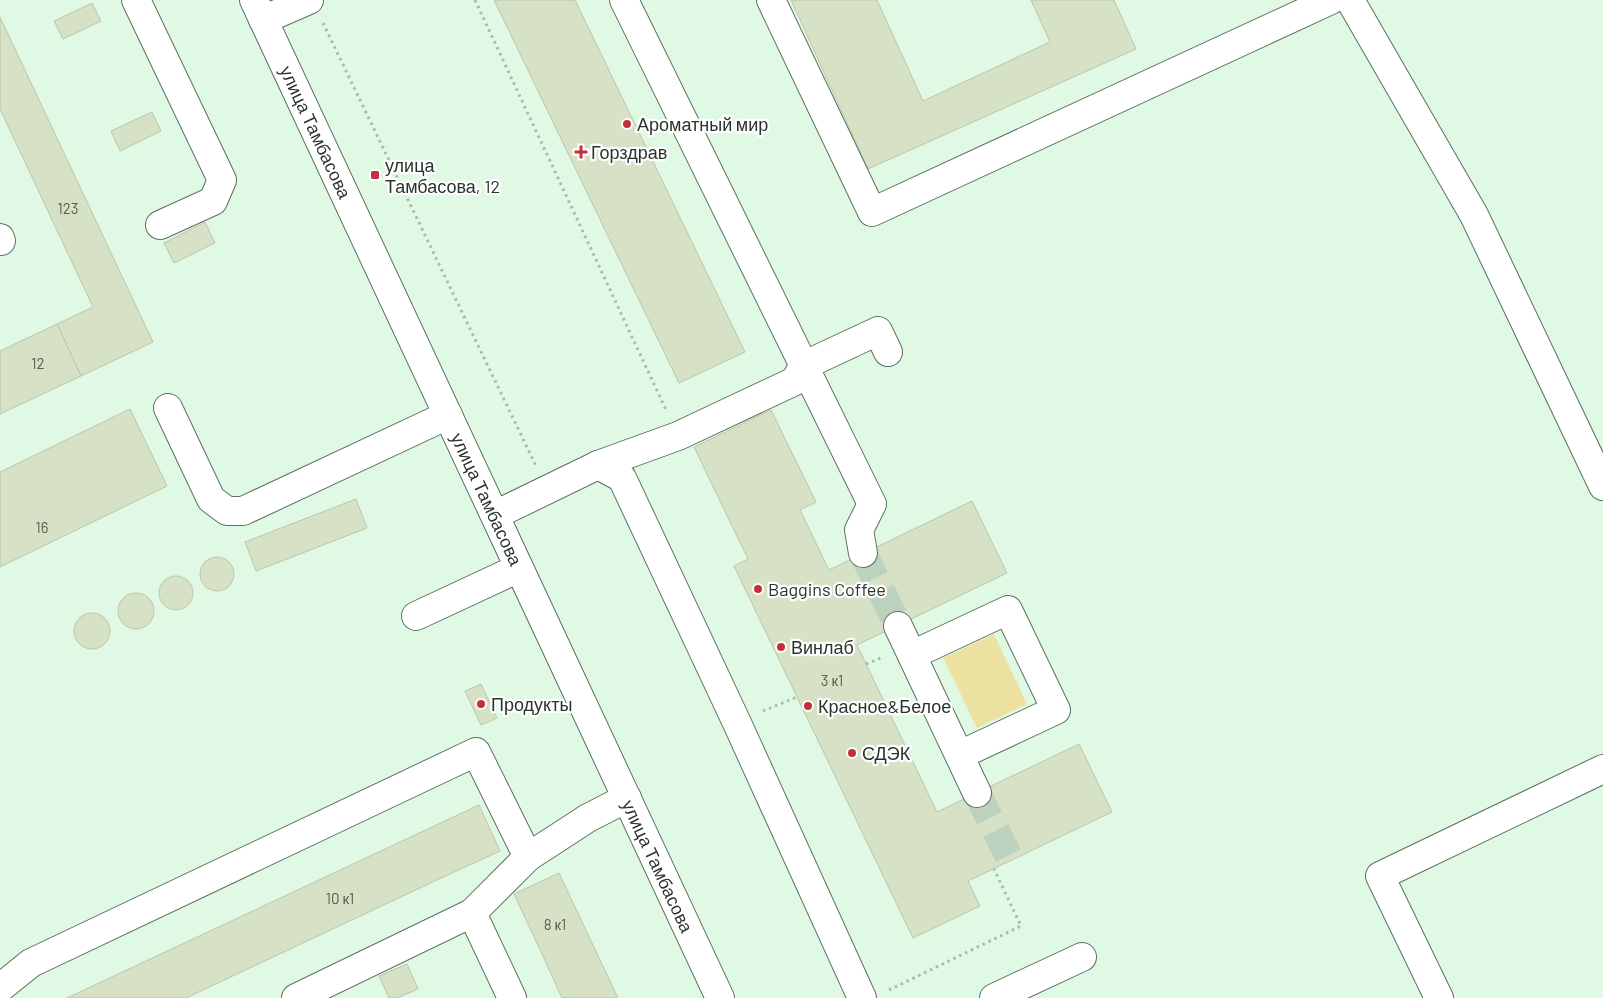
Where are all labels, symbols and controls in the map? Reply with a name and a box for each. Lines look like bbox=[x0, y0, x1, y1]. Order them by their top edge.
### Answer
street label: улица Тамбасова bbox=[276, 62, 357, 203]
place label: Ароматный мир bbox=[637, 113, 768, 135]
marker: Ароматный мир bbox=[621, 118, 633, 130]
place label: Горздрав bbox=[591, 141, 667, 163]
marker: Горздрав bbox=[575, 146, 587, 158]
place label: улица Тамбасова, 12 bbox=[385, 154, 500, 197]
marker: улица Тамбасова, 12 bbox=[369, 169, 381, 181]
house number: 123 bbox=[58, 199, 78, 217]
house number: 12 bbox=[31, 354, 45, 372]
street label: улица Тамбасова bbox=[447, 429, 528, 570]
house number: 16 bbox=[36, 518, 48, 536]
place label: Baggins Coffee bbox=[768, 578, 886, 600]
marker: Baggins Coffee bbox=[752, 583, 764, 595]
place label: Винлаб bbox=[791, 636, 854, 658]
marker: Винлаб bbox=[775, 641, 787, 653]
house number: 3 к1 bbox=[821, 671, 843, 689]
place label: Продукты bbox=[491, 693, 572, 715]
place label: Красное&Белое bbox=[818, 695, 951, 717]
marker: Продукты bbox=[475, 698, 487, 710]
marker: Красное&Белое bbox=[802, 700, 814, 712]
place label: СДЭК bbox=[862, 742, 911, 764]
marker: СДЭК bbox=[846, 747, 858, 759]
street label: улица Тамбасова bbox=[618, 796, 699, 937]
house number: 10 к1 bbox=[326, 889, 354, 907]
house number: 8 к1 bbox=[544, 915, 566, 933]

